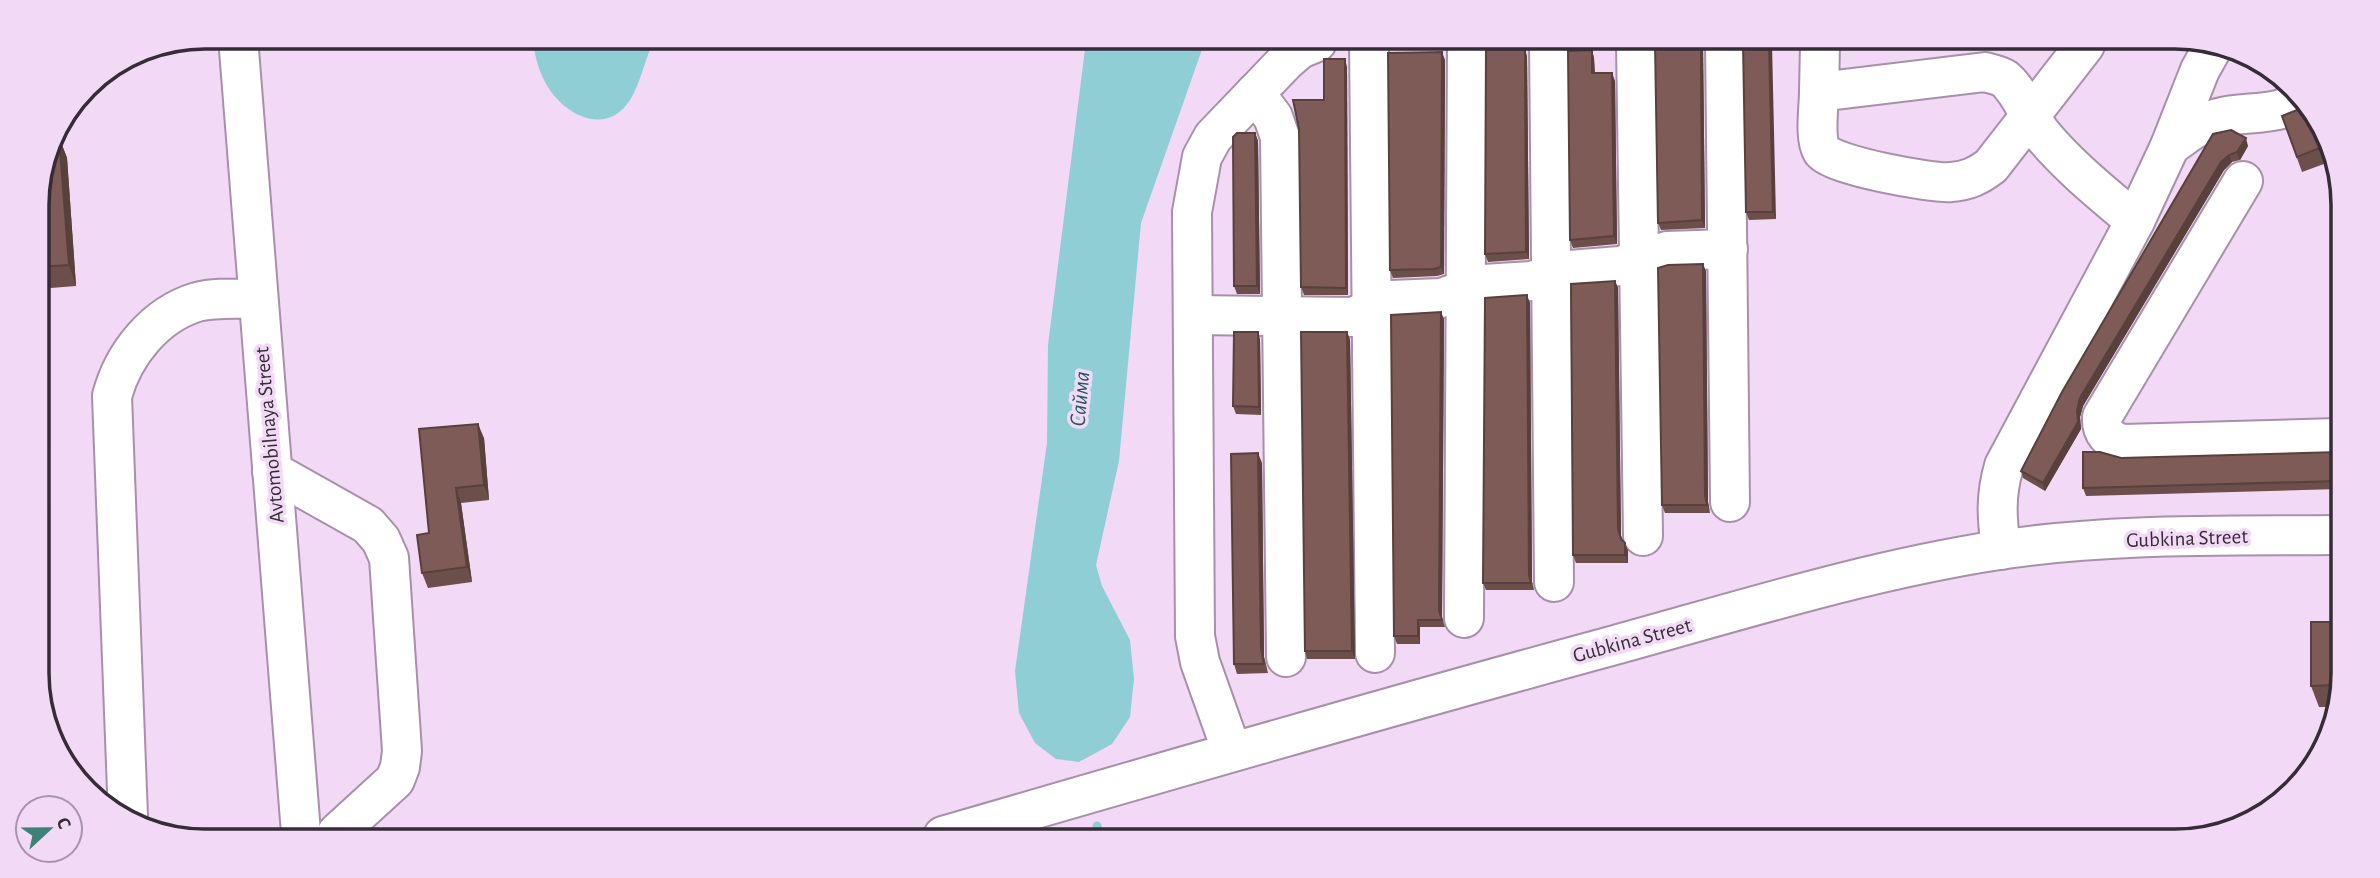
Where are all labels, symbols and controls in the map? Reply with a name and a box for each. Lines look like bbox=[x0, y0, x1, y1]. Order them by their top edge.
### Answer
street label: Avtomobilnaya Street bbox=[251, 346, 288, 524]
water label: Сайма bbox=[1067, 370, 1094, 428]
street label: Gubkina Street bbox=[2126, 526, 2249, 551]
street label: Gubkina Street bbox=[1571, 615, 1694, 666]
north arrow bbox=[14, 794, 84, 864]
text: С bbox=[53, 815, 74, 832]

